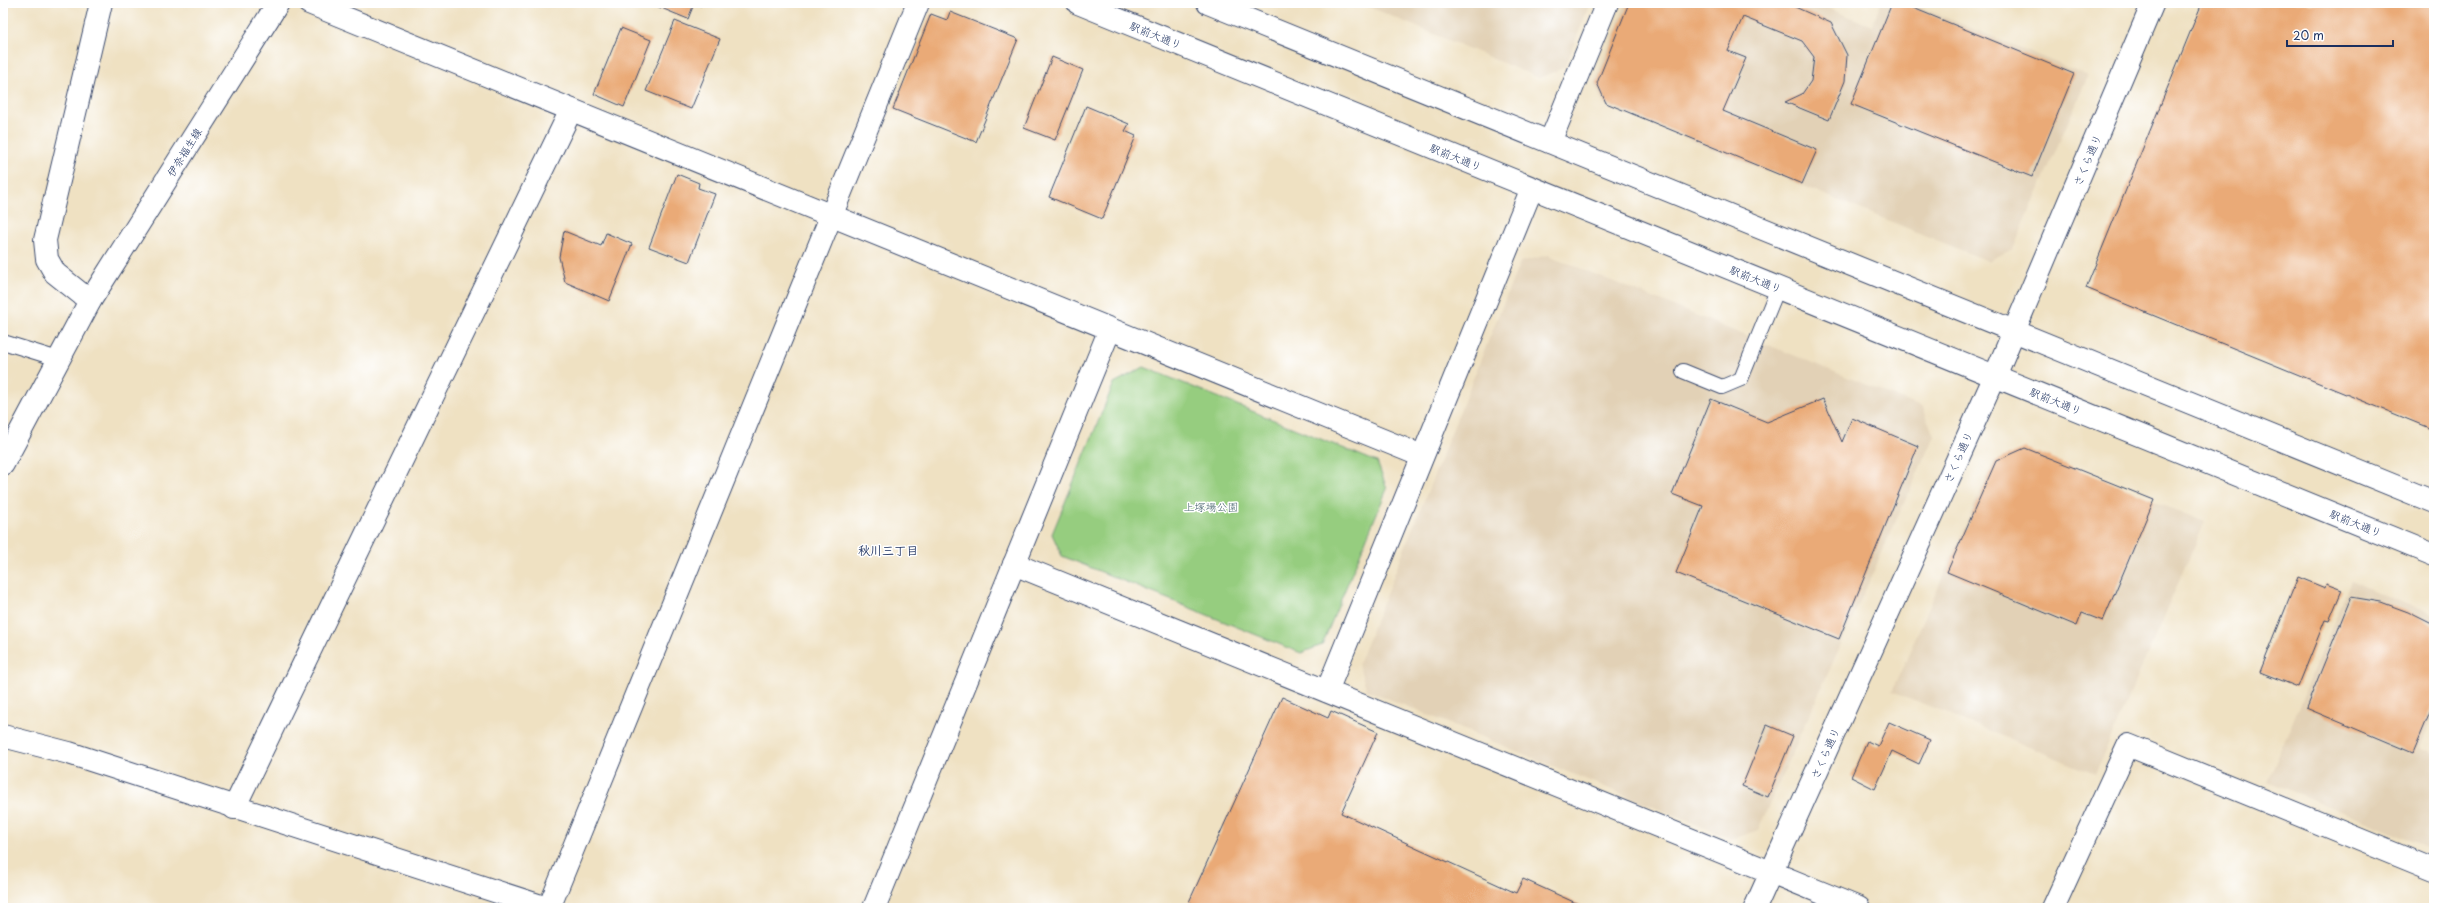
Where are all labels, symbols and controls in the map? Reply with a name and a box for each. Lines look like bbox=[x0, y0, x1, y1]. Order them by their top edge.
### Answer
street label: 駅前大通り bbox=[1127, 17, 1185, 53]
scale bar bbox=[2287, 22, 2393, 48]
text: 20 m bbox=[2293, 26, 2324, 44]
street label: 伊奈福生線 bbox=[162, 124, 206, 180]
street label: さくら通り bbox=[2068, 131, 2106, 189]
street label: 駅前大通り bbox=[1427, 139, 1485, 175]
street label: 駅前大通り bbox=[1727, 261, 1785, 297]
street label: 駅前大通り bbox=[2027, 383, 2085, 419]
street label: さくら通り bbox=[1939, 428, 1977, 486]
park label: 上塚場公園 bbox=[1184, 498, 1239, 515]
street label: 駅前大通り bbox=[2327, 505, 2385, 541]
district label: 秋川三丁目 bbox=[858, 541, 918, 559]
street label: さくら通り bbox=[1806, 724, 1844, 782]

